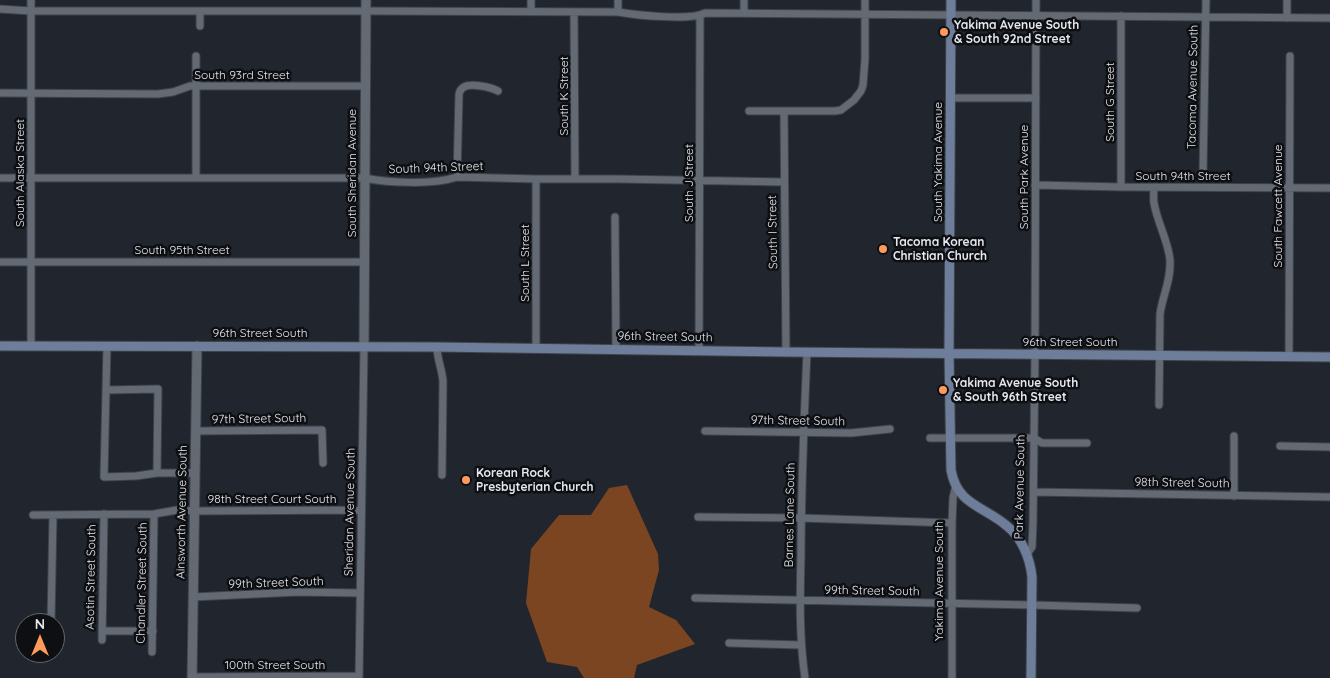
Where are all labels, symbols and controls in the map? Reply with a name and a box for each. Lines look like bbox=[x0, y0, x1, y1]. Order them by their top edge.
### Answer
place label: Yakima Avenue South & South 92nd Street bbox=[954, 18, 1079, 46]
street label: Tacoma Avenue South bbox=[1185, 25, 1201, 149]
marker: Yakima Avenue South & South 92nd Street bbox=[938, 26, 950, 38]
street label: South K Street bbox=[557, 56, 571, 136]
street label: South G Street bbox=[1103, 62, 1117, 142]
street label: South 93rd Street bbox=[194, 68, 290, 82]
street label: South Yakima Avenue bbox=[931, 102, 945, 222]
street label: South Sheridan Avenue bbox=[345, 109, 359, 237]
street label: South Alaska Street bbox=[13, 119, 27, 227]
street label: South Park Avenue bbox=[1017, 125, 1031, 229]
street label: South J Street bbox=[682, 144, 696, 222]
street label: South Fawcett Avenue bbox=[1271, 144, 1285, 268]
street label: South 94th Street bbox=[388, 159, 484, 177]
street label: South 94th Street bbox=[1136, 169, 1230, 183]
street label: South I Street bbox=[765, 195, 781, 269]
street label: South L Street bbox=[518, 224, 532, 302]
place label: Tacoma Korean Christian Church bbox=[893, 235, 987, 263]
street label: South 95th Street bbox=[134, 243, 230, 257]
marker: Tacoma Korean Christian Church bbox=[877, 243, 889, 255]
street label: 96th Street South bbox=[212, 326, 308, 340]
street label: 96th Street South bbox=[617, 329, 713, 345]
street label: 96th Street South bbox=[1022, 335, 1118, 349]
place label: Yakima Avenue South & South 96th Street bbox=[953, 376, 1078, 404]
marker: Yakima Avenue South & South 96th Street bbox=[937, 384, 949, 396]
street label: 97th Street South bbox=[212, 411, 306, 427]
street label: 97th Street South bbox=[751, 413, 845, 429]
street label: Park Avenue South bbox=[1012, 435, 1028, 539]
street label: Ainsworth Avenue South bbox=[174, 445, 190, 579]
street label: Sheridan Avenue South bbox=[342, 448, 358, 576]
street label: Barnes Lane South bbox=[782, 463, 798, 567]
place label: Korean Rock Presbyterian Church bbox=[476, 466, 593, 494]
marker: Korean Rock Presbyterian Church bbox=[460, 474, 472, 486]
street label: 98th Street South bbox=[1134, 475, 1230, 491]
street label: 98th Street Court South bbox=[208, 492, 336, 506]
street label: Yakima Avenue South bbox=[932, 521, 946, 641]
street label: Chandler Street South bbox=[134, 522, 150, 644]
street label: Asotin Street South bbox=[83, 524, 99, 630]
street label: 99th Street South bbox=[228, 574, 324, 592]
street label: 99th Street South bbox=[824, 583, 920, 599]
north arrow bbox=[15, 613, 65, 663]
text: N bbox=[35, 615, 45, 633]
street label: 100th Street South bbox=[225, 658, 325, 672]

